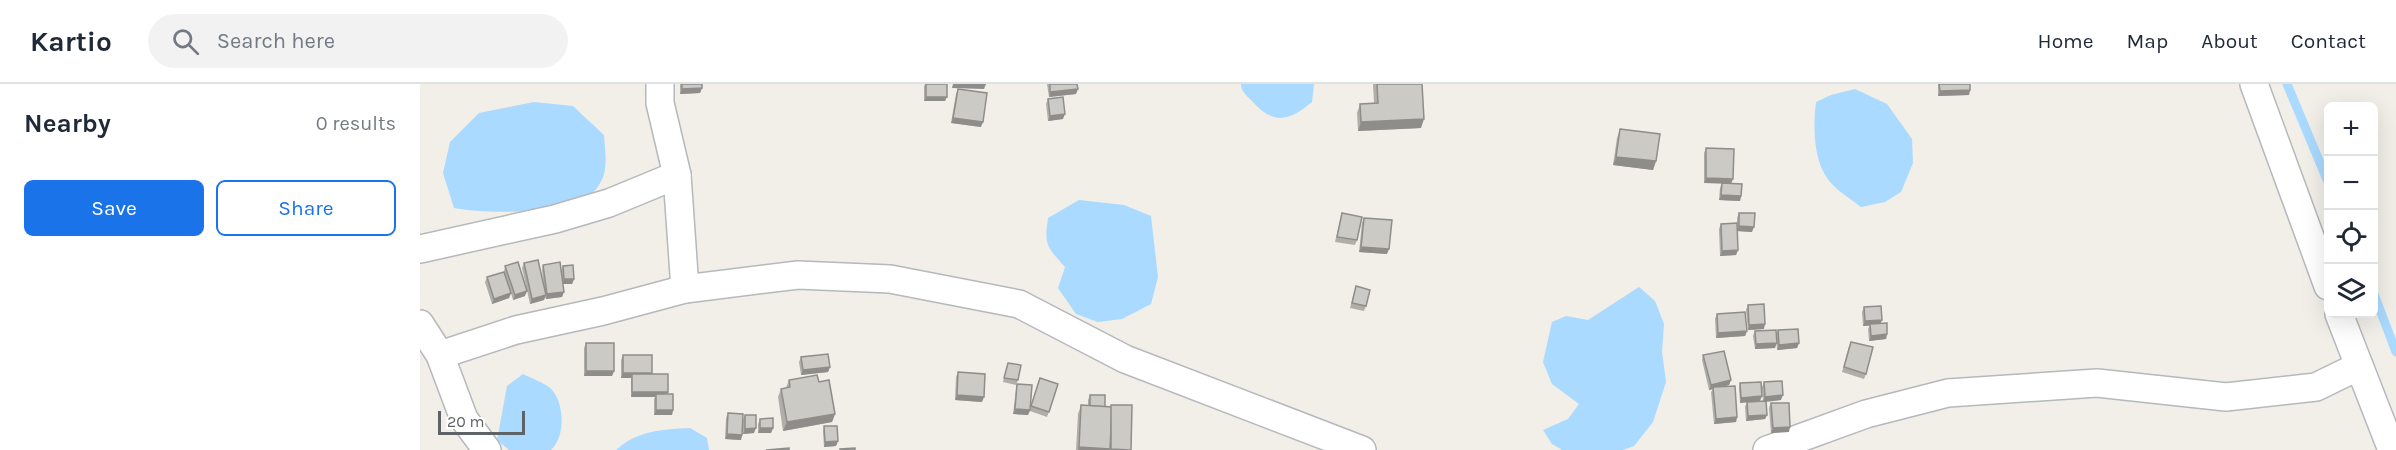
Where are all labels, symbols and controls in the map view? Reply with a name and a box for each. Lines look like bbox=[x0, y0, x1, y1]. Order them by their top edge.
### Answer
search box bbox=[148, 14, 568, 68]
text: Kartio bbox=[30, 25, 112, 58]
icon: search bbox=[169, 25, 202, 58]
text: Search here bbox=[217, 28, 335, 54]
text: Home bbox=[2038, 29, 2094, 53]
text: Map bbox=[2127, 29, 2168, 53]
text: About bbox=[2201, 29, 2258, 53]
text: Contact bbox=[2291, 29, 2366, 53]
map controls bbox=[2324, 102, 2378, 318]
button: + bbox=[2324, 102, 2378, 156]
text: Nearby bbox=[24, 108, 111, 139]
text: 0 results bbox=[316, 112, 396, 135]
button: − bbox=[2324, 156, 2378, 210]
button: Save bbox=[24, 180, 204, 236]
button: Share bbox=[216, 180, 396, 236]
button: locate bbox=[2324, 210, 2378, 264]
button: layers bbox=[2324, 264, 2378, 318]
scale bar bbox=[438, 408, 525, 436]
text: 20 m bbox=[447, 412, 485, 431]

